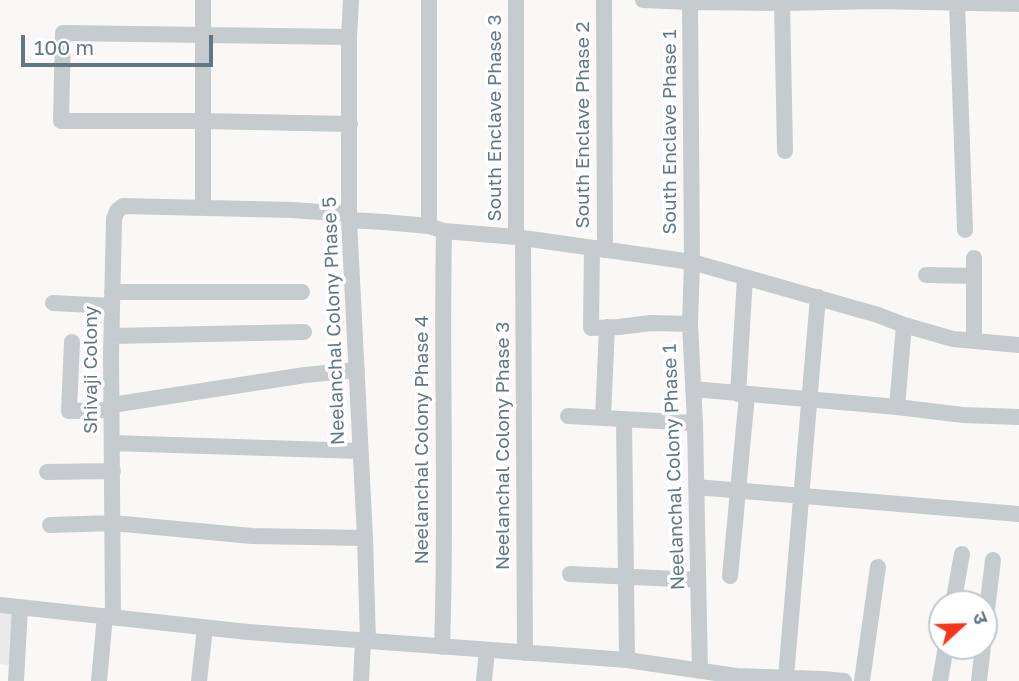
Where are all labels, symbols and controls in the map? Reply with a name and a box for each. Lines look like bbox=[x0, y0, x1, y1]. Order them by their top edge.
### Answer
street label: South Enclave Phase 3 bbox=[484, 14, 506, 222]
scale bar bbox=[24, 21, 217, 65]
street label: South Enclave Phase 2 bbox=[572, 22, 594, 228]
street label: South Enclave Phase 1 bbox=[659, 29, 681, 235]
text: 100 m bbox=[34, 34, 94, 60]
street label: Neelanchal Colony Phase 5 bbox=[318, 196, 350, 446]
street label: Shivaji Colony bbox=[80, 306, 102, 434]
street label: Neelanchal Colony Phase 4 bbox=[411, 315, 433, 565]
street label: Neelanchal Colony Phase 3 bbox=[492, 322, 514, 570]
street label: Neelanchal Colony Phase 1 bbox=[658, 343, 690, 591]
north arrow bbox=[928, 590, 998, 660]
text: उ bbox=[968, 608, 994, 627]

